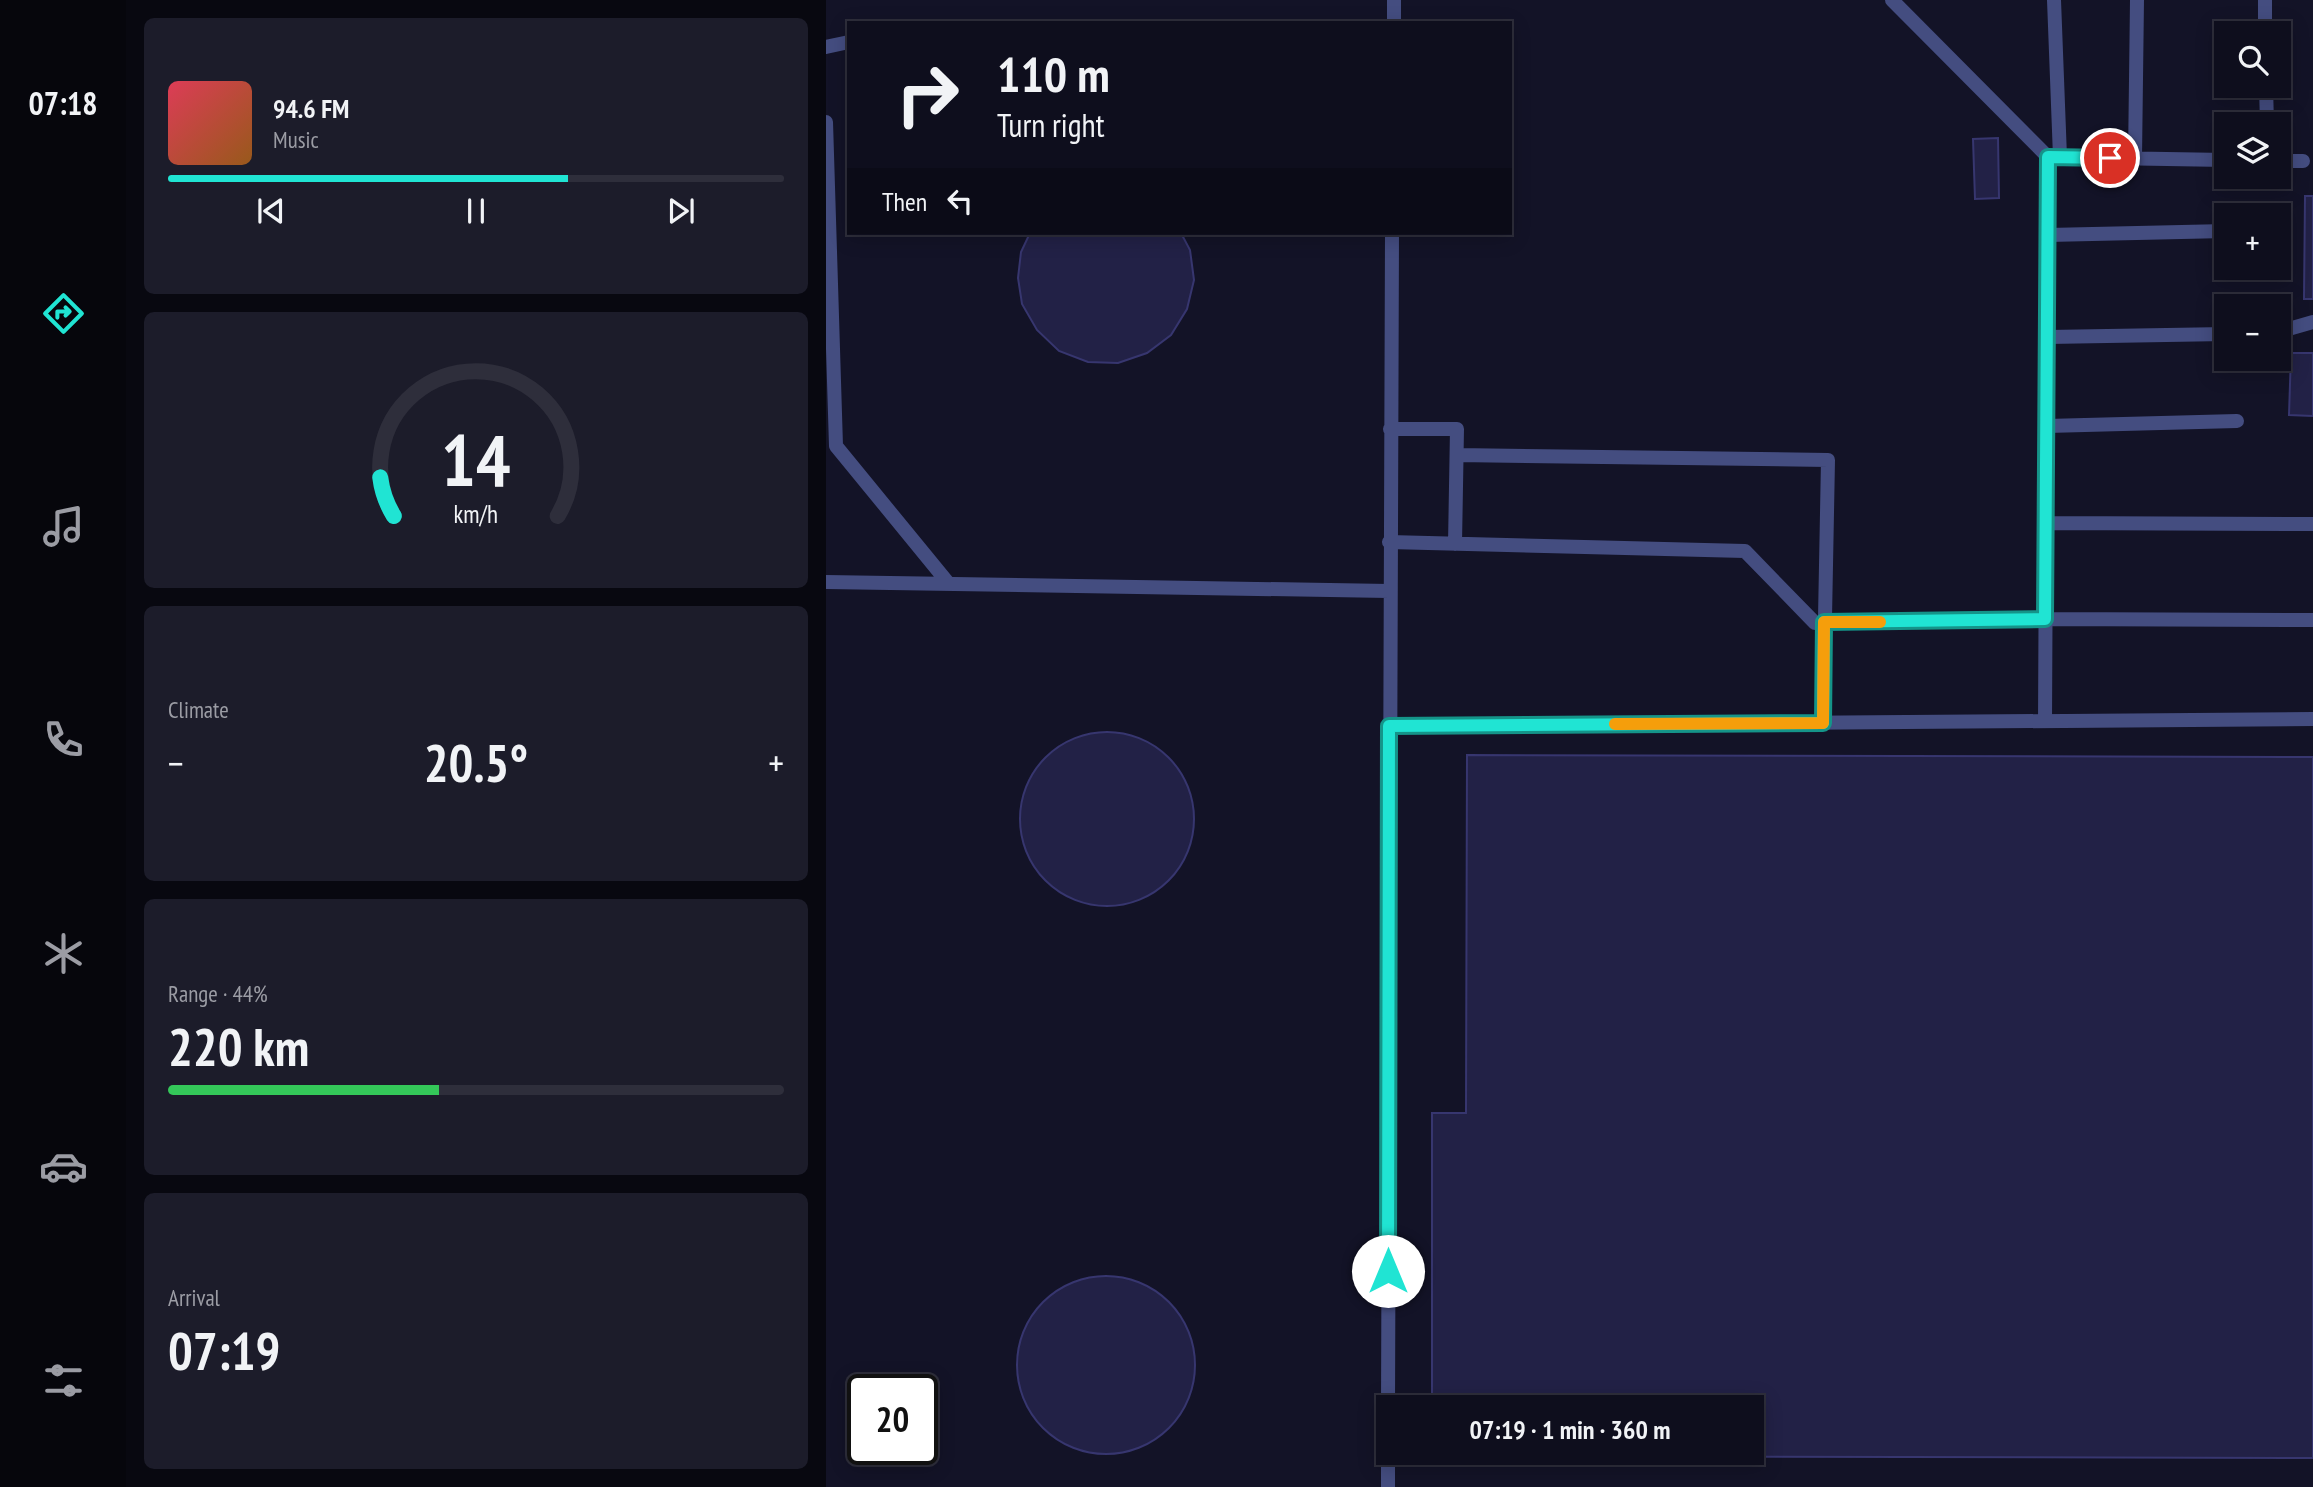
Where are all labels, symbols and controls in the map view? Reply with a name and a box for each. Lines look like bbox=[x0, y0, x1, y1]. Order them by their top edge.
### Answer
map controls bbox=[2214, 21, 2291, 371]
button: search bbox=[2214, 21, 2291, 98]
text: 110 m bbox=[997, 42, 1110, 106]
icon: right bbox=[882, 49, 973, 140]
text: 07:18 bbox=[28, 82, 98, 124]
text: 94.6 FM bbox=[273, 92, 349, 125]
text: Turn right bbox=[997, 104, 1105, 146]
button: layers bbox=[2214, 112, 2291, 189]
text: Music bbox=[273, 125, 319, 154]
pin bbox=[2080, 128, 2140, 188]
icon: arrive bbox=[2091, 139, 2129, 177]
icon: left bbox=[941, 182, 979, 220]
text: Then bbox=[882, 185, 927, 218]
icon: previous bbox=[252, 192, 290, 230]
icon: pause bbox=[457, 192, 495, 230]
icon: next bbox=[662, 192, 700, 230]
button: + bbox=[2214, 203, 2291, 280]
icon: directions bbox=[39, 289, 88, 338]
button: − bbox=[2214, 294, 2291, 371]
text: 14 bbox=[441, 412, 511, 506]
text: km/h bbox=[454, 497, 498, 529]
icon: music bbox=[39, 502, 88, 551]
text: Climate bbox=[168, 695, 229, 724]
icon: phone bbox=[39, 715, 88, 764]
text: 20.5° bbox=[424, 729, 528, 796]
text: − bbox=[168, 738, 184, 787]
text: + bbox=[768, 738, 784, 787]
icon: climate bbox=[39, 929, 88, 978]
text: Range · 44% bbox=[168, 979, 268, 1008]
text: 220 km bbox=[168, 1013, 309, 1080]
icon: car bbox=[39, 1142, 88, 1191]
position arrow bbox=[1351, 1234, 1425, 1308]
text: Arrival bbox=[168, 1283, 220, 1312]
text: 07:19 bbox=[168, 1317, 280, 1384]
icon: filters bbox=[39, 1356, 88, 1405]
speed limit sign: 20 bbox=[847, 1374, 938, 1465]
text: 07:19 · 1 min · 360 m bbox=[1470, 1413, 1670, 1446]

